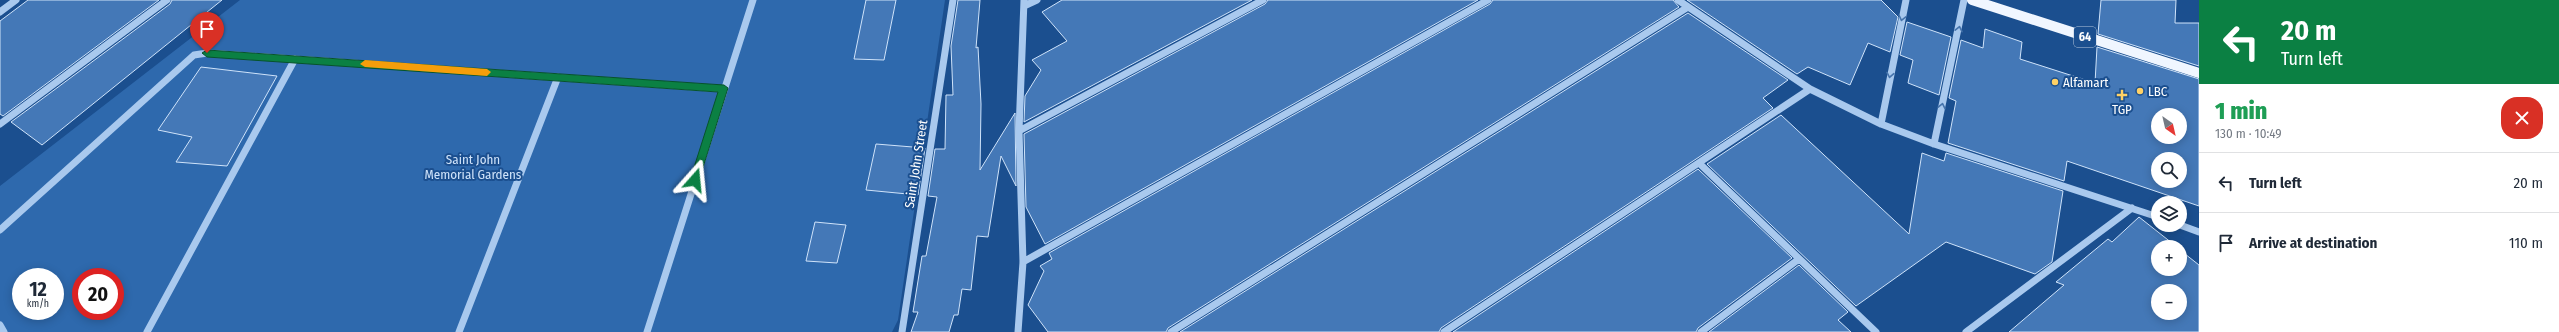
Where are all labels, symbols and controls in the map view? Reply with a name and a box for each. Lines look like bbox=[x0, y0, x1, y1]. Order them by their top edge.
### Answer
pin bbox=[190, 12, 224, 53]
one-way arrow bbox=[1898, 14, 1907, 21]
text: 20 m bbox=[2281, 14, 2336, 47]
icon: left bbox=[2215, 16, 2267, 68]
icon: arrive bbox=[196, 18, 218, 40]
one-way arrow bbox=[1954, 26, 1962, 32]
road number: 64 bbox=[2074, 27, 2096, 47]
text: Turn left bbox=[2281, 48, 2343, 70]
one-way arrow bbox=[1886, 72, 1895, 78]
place label: Alfamart bbox=[2063, 75, 2109, 90]
marker: Alfamart bbox=[2050, 77, 2060, 87]
place label: LBC bbox=[2148, 84, 2168, 99]
marker: LBC bbox=[2135, 86, 2145, 96]
marker: TGP bbox=[2117, 90, 2127, 100]
text: 1 min bbox=[2215, 97, 2267, 125]
button: close bbox=[2501, 97, 2543, 139]
place label: TGP bbox=[2112, 102, 2132, 117]
one-way arrow bbox=[1938, 103, 1946, 109]
north arrow bbox=[2151, 108, 2187, 144]
map controls bbox=[2151, 108, 2187, 320]
street label: Saint John Street bbox=[902, 118, 931, 209]
text: 130 m · 10:49 bbox=[2215, 126, 2282, 141]
park label: Saint John Memorial Gardens bbox=[425, 152, 522, 182]
button: search bbox=[2151, 152, 2187, 188]
position arrow bbox=[674, 159, 716, 201]
icon: left bbox=[2215, 172, 2237, 194]
text: Turn left bbox=[2249, 174, 2302, 192]
text: 20 m bbox=[2514, 174, 2543, 192]
button: layers bbox=[2151, 196, 2187, 232]
icon: arrive bbox=[2215, 232, 2237, 254]
text: Arrive at destination bbox=[2249, 234, 2377, 252]
text: 110 m bbox=[2509, 234, 2543, 252]
button: + bbox=[2151, 240, 2187, 276]
speed limit sign: 20 bbox=[72, 268, 124, 320]
text: 12 bbox=[29, 277, 47, 301]
button: − bbox=[2151, 284, 2187, 320]
text: km/h bbox=[27, 298, 49, 310]

